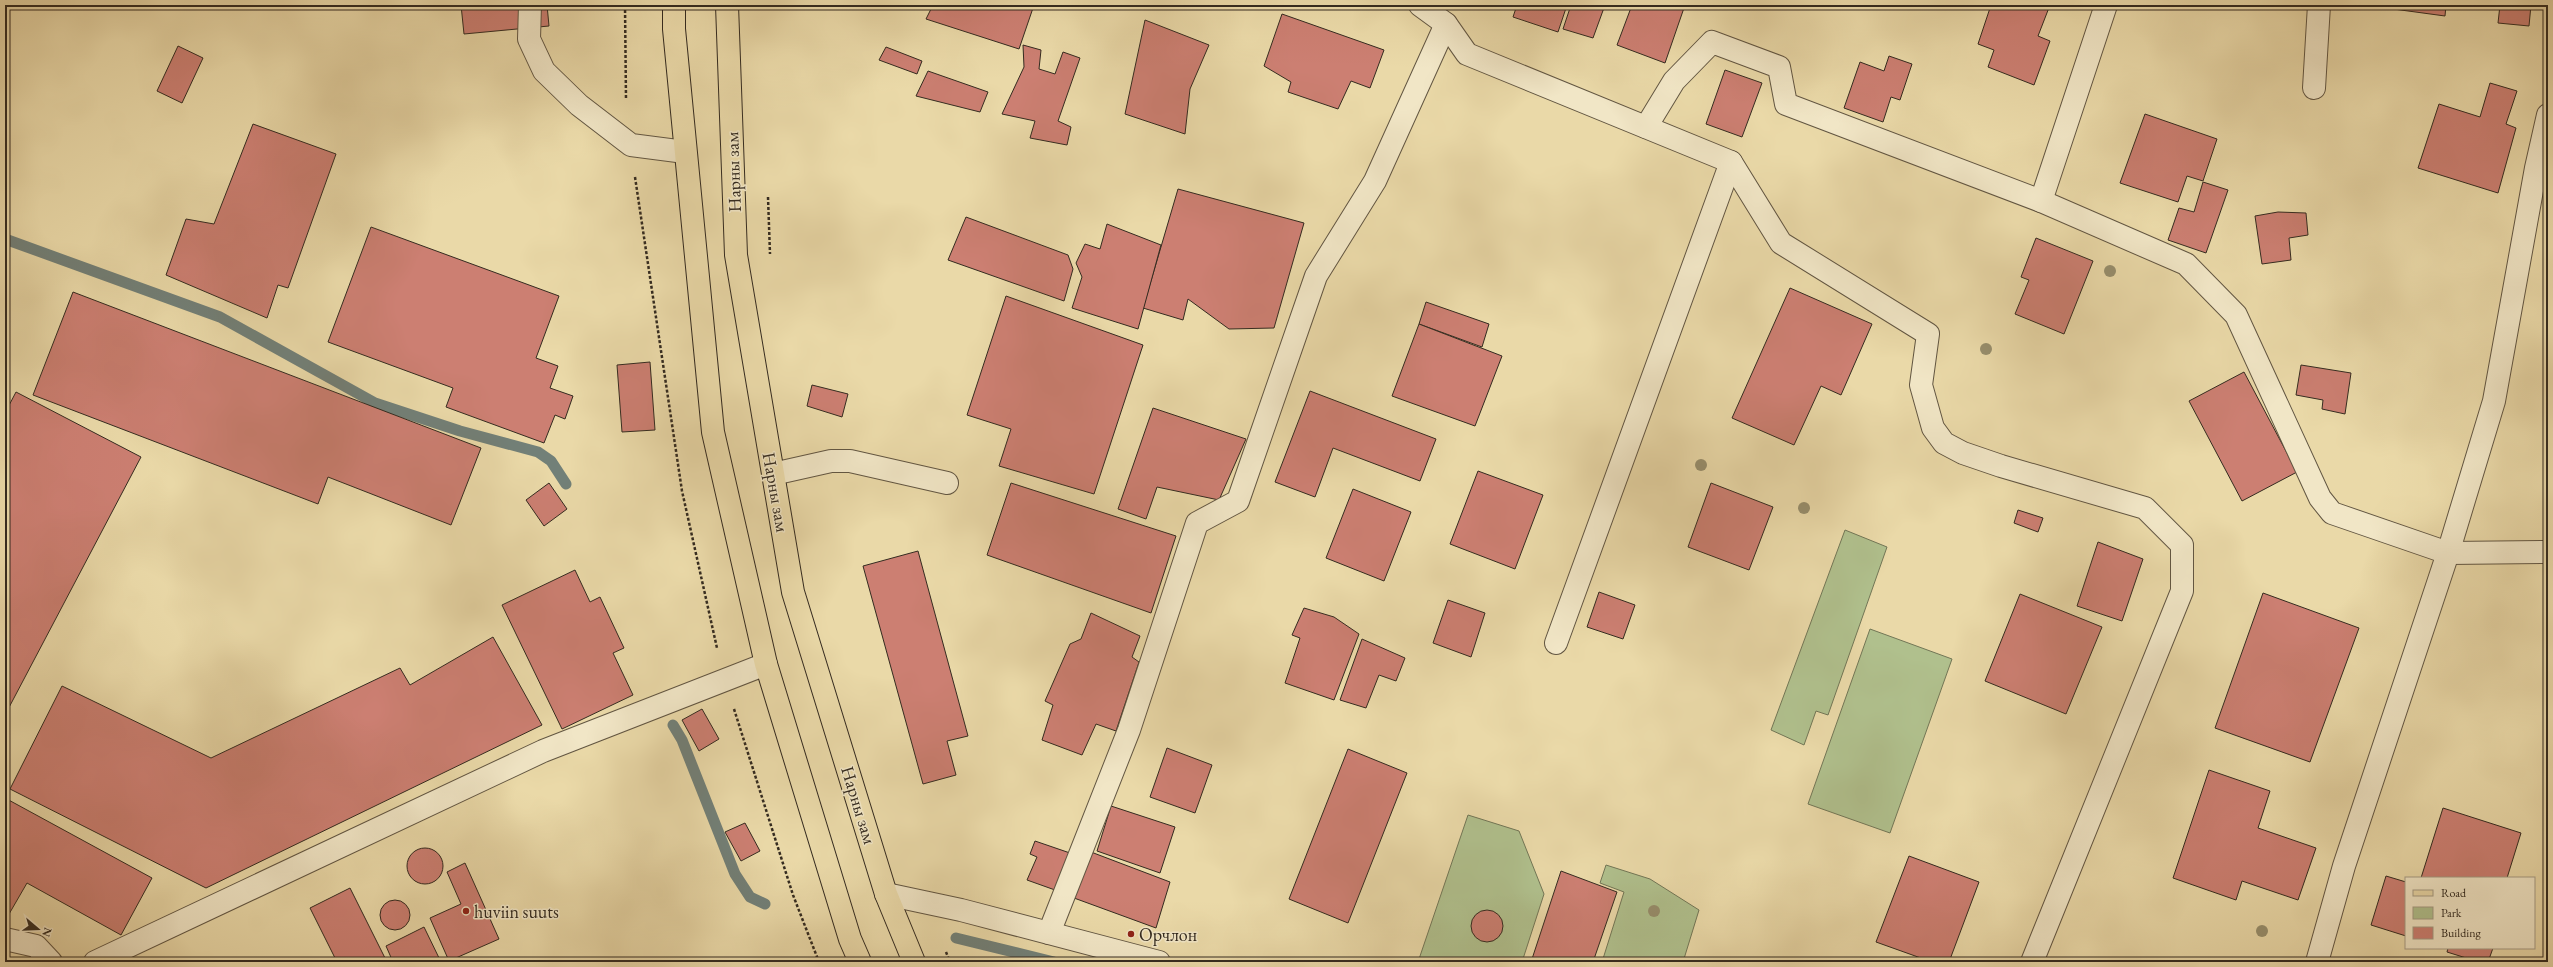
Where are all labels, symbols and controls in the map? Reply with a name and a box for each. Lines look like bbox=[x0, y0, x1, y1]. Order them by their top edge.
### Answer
street label: Нарны зам bbox=[720, 131, 746, 213]
street label: Нарны зам bbox=[758, 450, 794, 534]
street label: Нарны зам bbox=[836, 763, 882, 848]
legend bbox=[2405, 877, 2535, 949]
text: Road bbox=[2441, 885, 2467, 901]
place label: huviin suuts bbox=[474, 900, 559, 923]
text: Park bbox=[2441, 905, 2462, 921]
marker: huviin suuts bbox=[461, 906, 471, 916]
north arrow bbox=[18, 909, 58, 949]
place label: Орчлон bbox=[1139, 923, 1197, 946]
text: Building bbox=[2441, 925, 2482, 941]
text: N bbox=[39, 926, 56, 939]
marker: Орчлон bbox=[1126, 929, 1136, 939]

